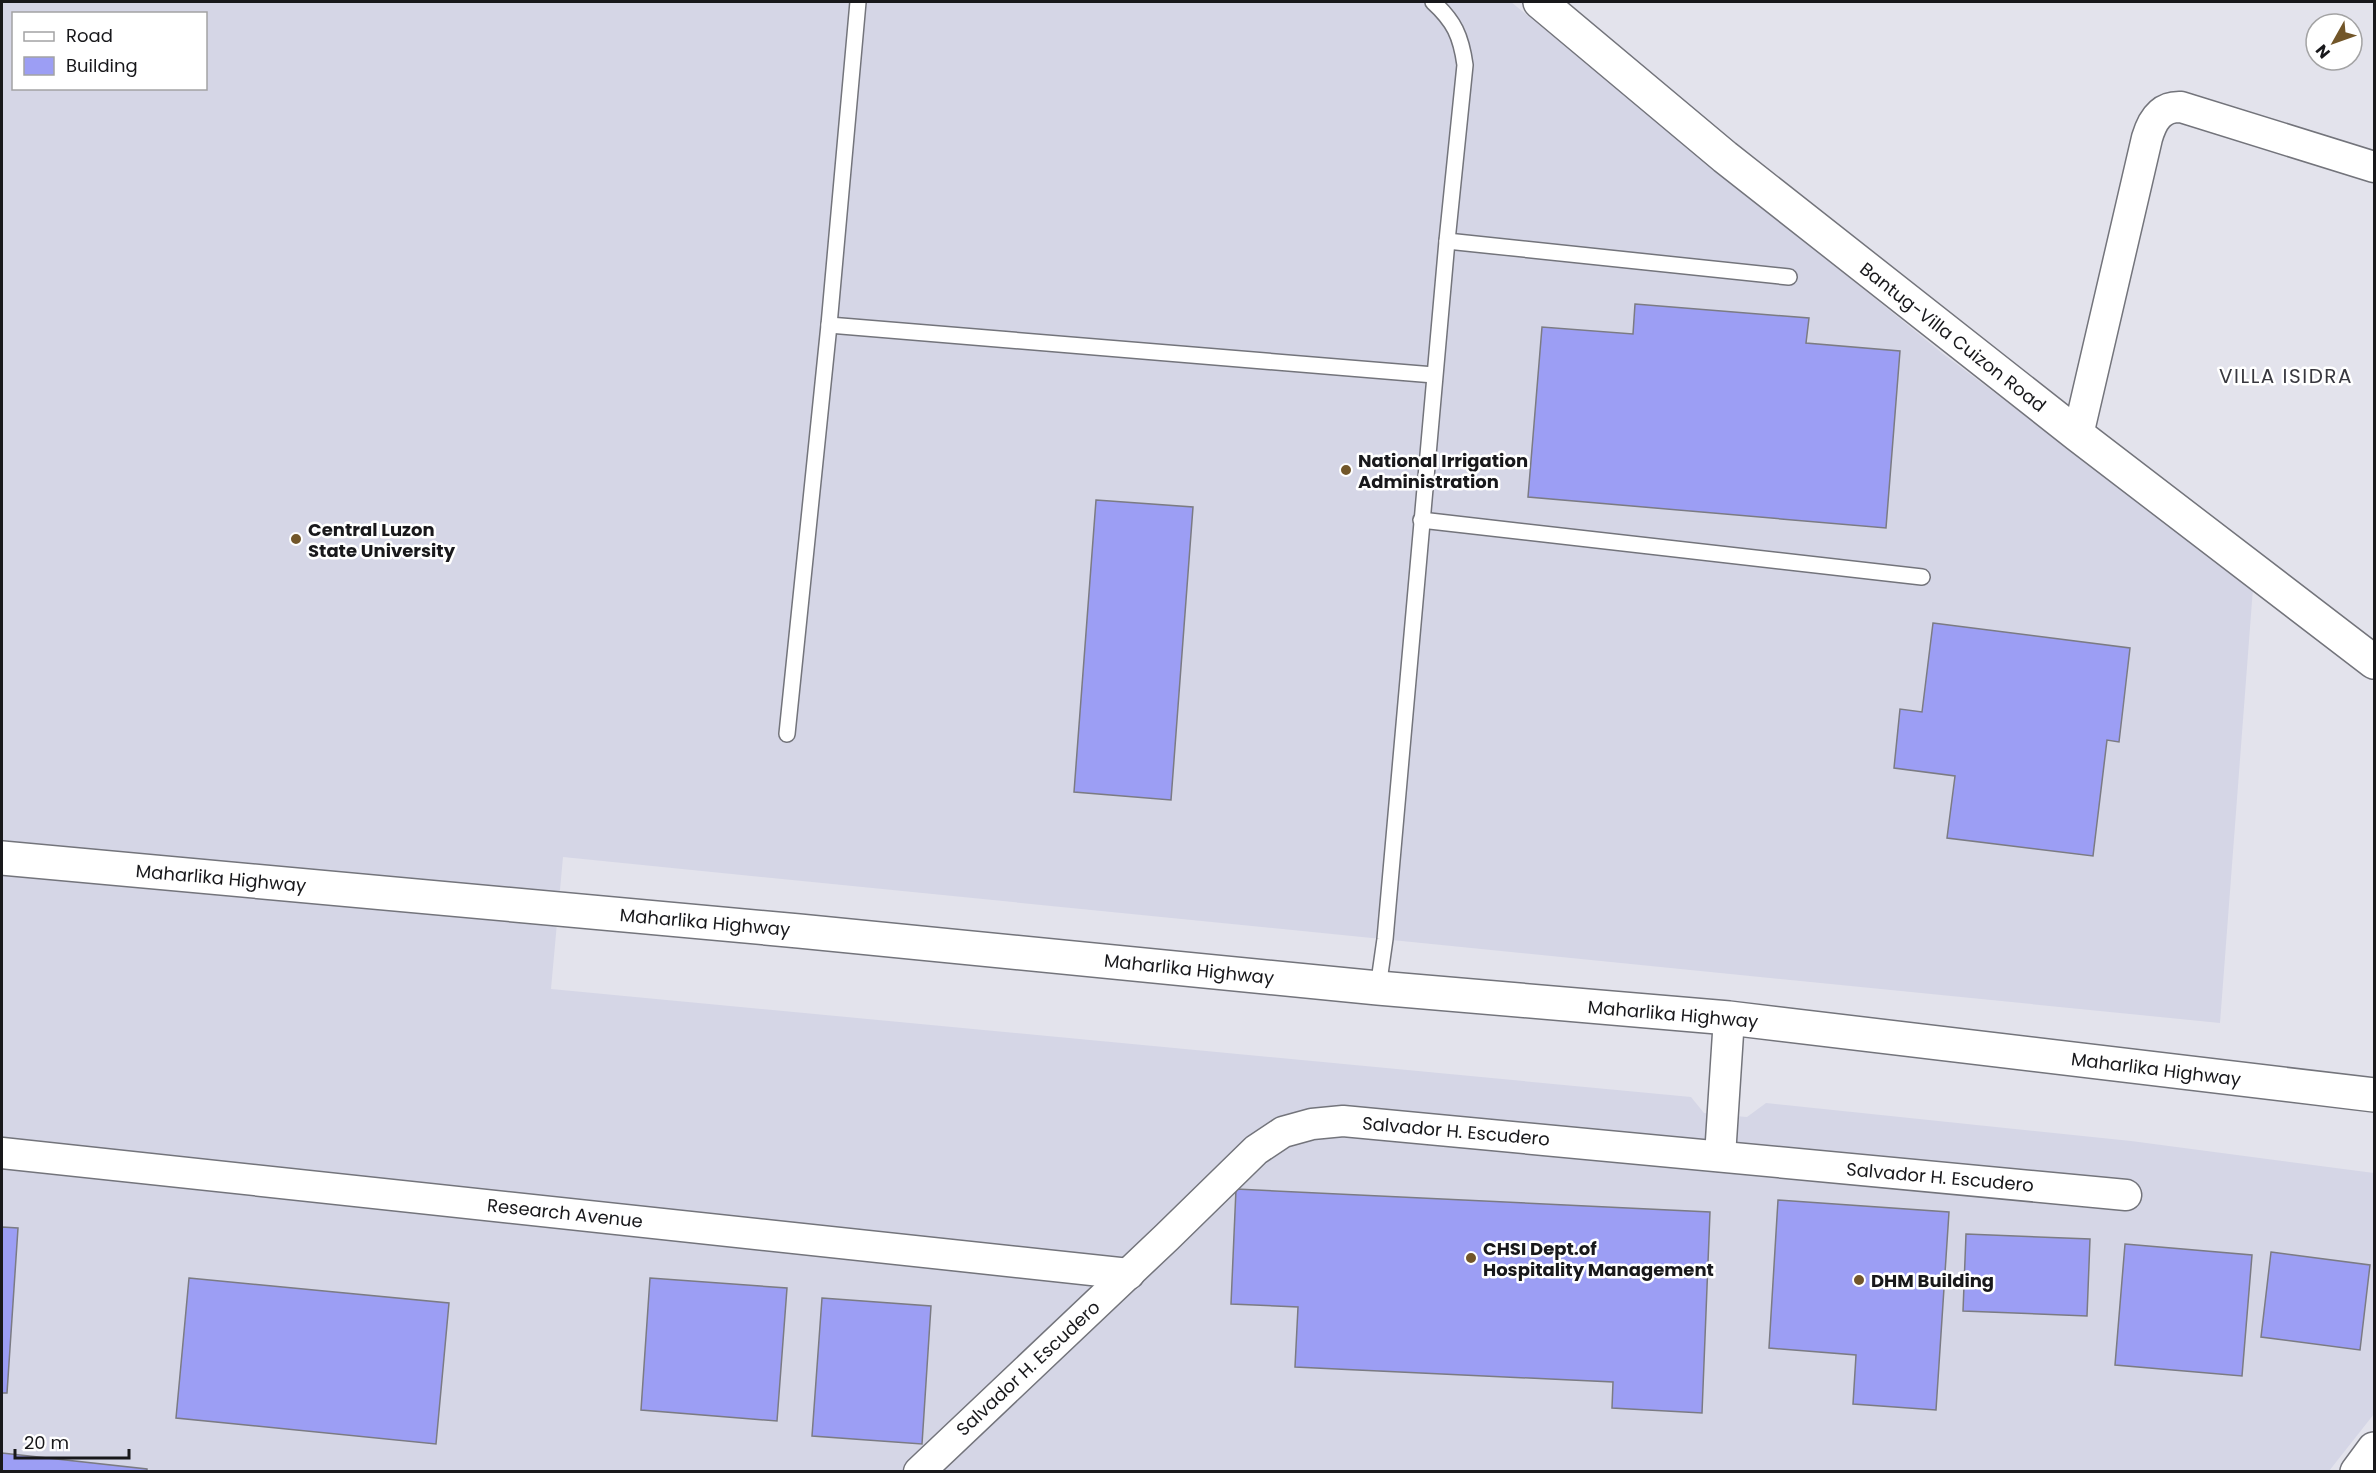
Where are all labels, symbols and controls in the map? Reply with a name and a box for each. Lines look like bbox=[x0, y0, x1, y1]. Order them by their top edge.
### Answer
legend bbox=[12, 12, 207, 90]
north arrow bbox=[2304, 12, 2364, 72]
text: Road bbox=[66, 23, 113, 48]
text: N bbox=[2310, 39, 2336, 63]
text: Building bbox=[66, 53, 138, 78]
street label: Bantug-Villa Cuizon Road bbox=[1855, 256, 2051, 418]
district label: VILLA ISIDRA bbox=[2219, 362, 2353, 390]
place label: National Irrigation Administration bbox=[1358, 448, 1528, 494]
marker: National Irrigation Administration bbox=[1339, 463, 1353, 477]
place label: Central Luzon State University bbox=[308, 517, 456, 563]
marker: Central Luzon State University bbox=[289, 532, 303, 546]
street label: Maharlika Highway bbox=[135, 858, 307, 898]
street label: Maharlika Highway bbox=[619, 902, 791, 942]
street label: Maharlika Highway bbox=[1103, 948, 1275, 990]
street label: Maharlika Highway bbox=[1587, 994, 1759, 1034]
street label: Maharlika Highway bbox=[2070, 1046, 2242, 1092]
street label: Salvador H. Escudero bbox=[1361, 1110, 1551, 1152]
street label: Salvador H. Escudero bbox=[1845, 1156, 2035, 1198]
street label: Research Avenue bbox=[486, 1192, 644, 1234]
place label: CHSI Dept.of Hospitality Management bbox=[1483, 1236, 1714, 1282]
marker: CHSI Dept.of Hospitality Management bbox=[1464, 1251, 1478, 1265]
place label: DHM Building bbox=[1871, 1268, 1994, 1293]
marker: DHM Building bbox=[1852, 1273, 1866, 1287]
street label: Salvador H. Escudero bbox=[951, 1295, 1105, 1441]
scale bar bbox=[15, 1422, 129, 1460]
text: 20 m bbox=[24, 1430, 69, 1455]

